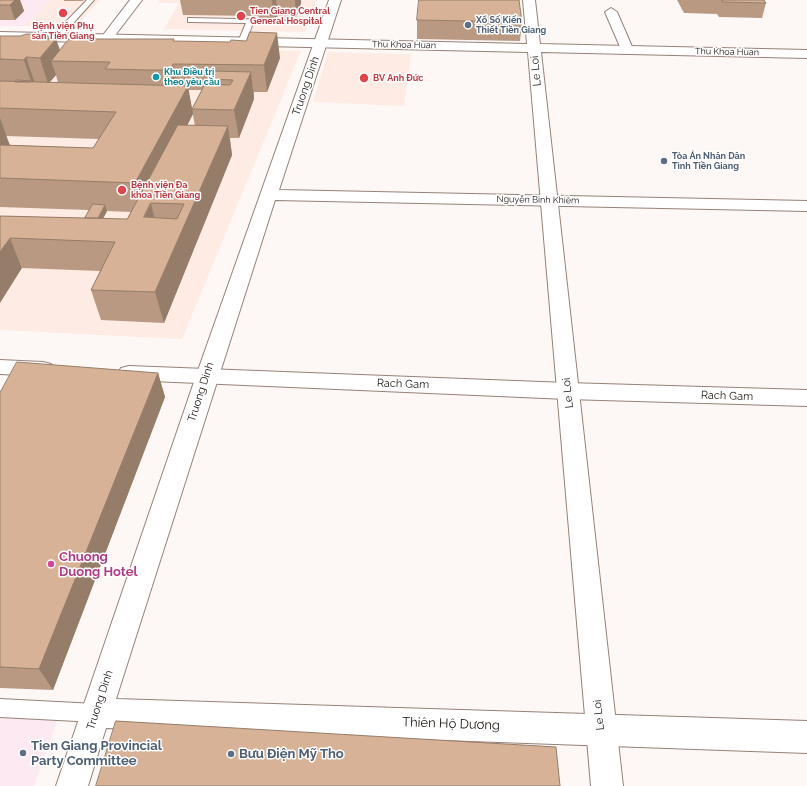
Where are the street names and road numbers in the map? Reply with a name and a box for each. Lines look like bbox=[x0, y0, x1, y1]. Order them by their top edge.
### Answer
street label: Thu Khoa Huan bbox=[372, 39, 436, 51]
street label: Thu Khoa Huan bbox=[695, 46, 759, 58]
street label: Truong Dinh bbox=[290, 55, 322, 117]
street label: Le Loi bbox=[528, 55, 544, 87]
street label: Nguyễn Bỉnh Khiêm bbox=[497, 194, 579, 206]
street label: Truong Dinh bbox=[185, 361, 217, 423]
street label: Rach Gam bbox=[377, 376, 429, 392]
street label: Le Loi bbox=[560, 377, 576, 409]
street label: Rach Gam bbox=[701, 388, 753, 404]
street label: Truong Dinh bbox=[84, 669, 116, 731]
street label: Le Loi bbox=[591, 699, 607, 731]
street label: Thiên Hộ Dương bbox=[402, 714, 500, 734]

